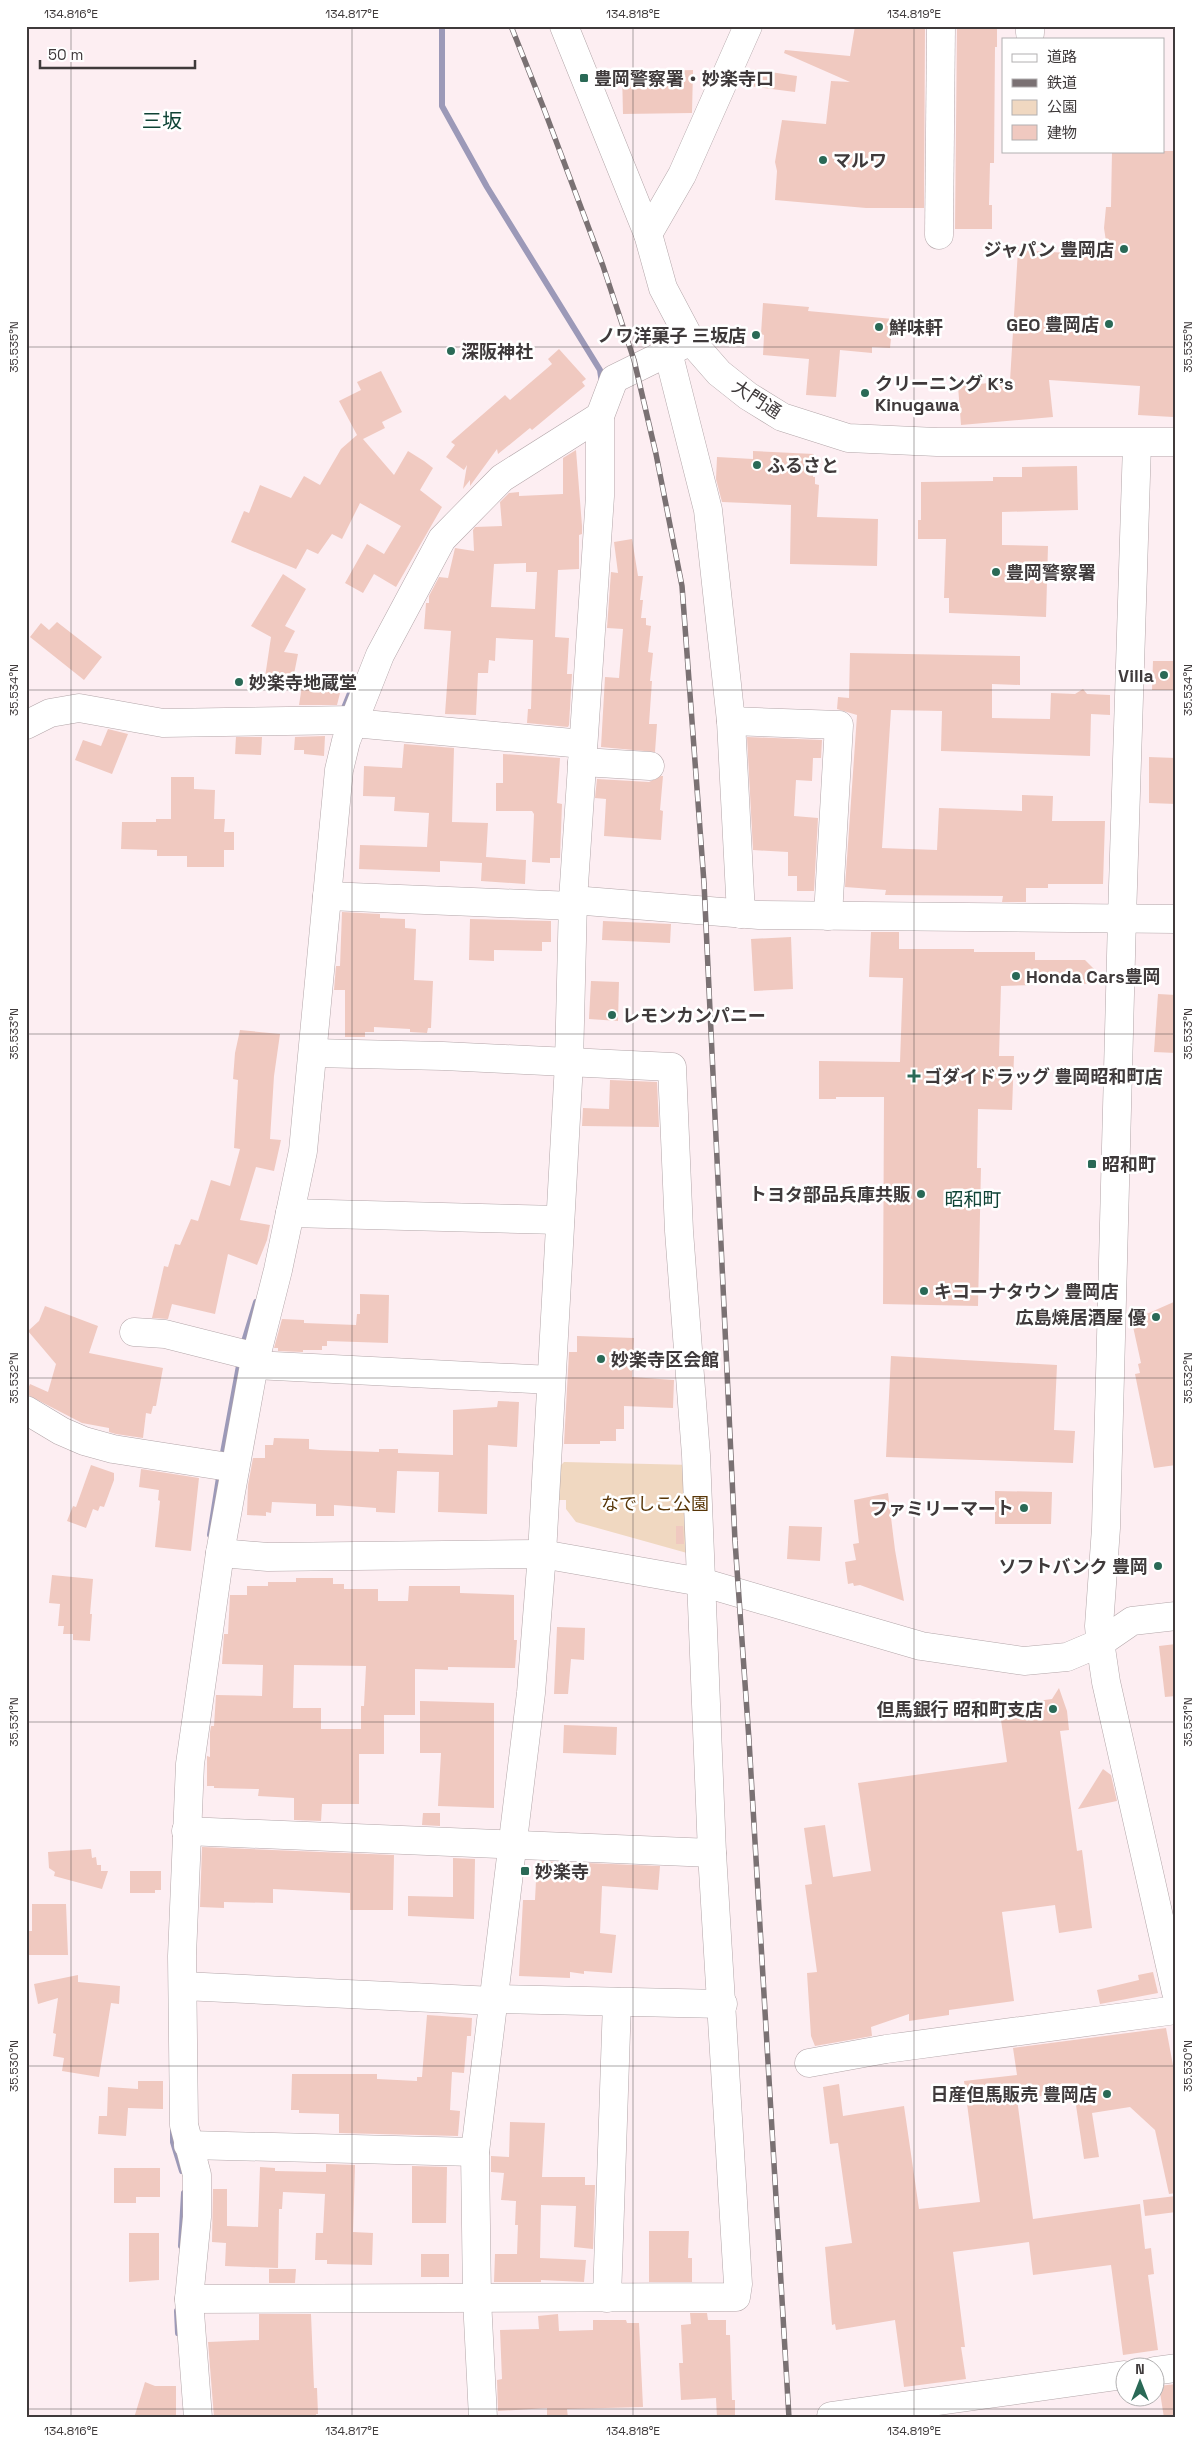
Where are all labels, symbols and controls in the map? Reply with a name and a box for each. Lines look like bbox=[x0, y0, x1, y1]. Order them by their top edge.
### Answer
text: 134.816°E bbox=[44, 6, 98, 22]
text: 134.817°E bbox=[325, 6, 379, 22]
text: 134.818°E bbox=[606, 6, 660, 22]
text: 134.819°E bbox=[887, 6, 941, 22]
scale bar bbox=[40, 38, 195, 70]
legend bbox=[1002, 38, 1164, 152]
text: 50 m bbox=[48, 45, 83, 64]
text: 道路 bbox=[1047, 47, 1077, 66]
place label: 豊岡警察署・妙楽寺口 bbox=[594, 67, 774, 90]
marker: 豊岡警察署・妙楽寺口 bbox=[578, 72, 590, 84]
text: 鉄道 bbox=[1047, 73, 1077, 92]
text: 公園 bbox=[1047, 97, 1077, 116]
district label: 三坂 bbox=[142, 108, 182, 134]
text: 建物 bbox=[1047, 123, 1077, 142]
place label: マルワ bbox=[833, 149, 887, 172]
marker: マルワ bbox=[817, 154, 829, 166]
place label: ジャパン 豊岡店 bbox=[983, 238, 1114, 261]
marker: ジャパン 豊岡店 bbox=[1118, 243, 1130, 255]
place label: GEO 豊岡店 bbox=[1006, 313, 1099, 336]
place label: 鮮味軒 bbox=[889, 316, 943, 339]
marker: GEO 豊岡店 bbox=[1103, 318, 1115, 330]
text: 35.535°N bbox=[6, 321, 22, 373]
marker: 鮮味軒 bbox=[873, 321, 885, 333]
text: 35.535°N bbox=[1180, 321, 1196, 373]
place label: ノワ洋菓子 三坂店 bbox=[597, 324, 746, 347]
marker: ノワ洋菓子 三坂店 bbox=[750, 329, 762, 341]
place label: 深阪神社 bbox=[461, 340, 533, 363]
marker: 深阪神社 bbox=[445, 345, 457, 357]
place label: クリーニング K's Kinugawa bbox=[875, 372, 1013, 416]
street label: 大門通 bbox=[728, 375, 786, 423]
marker: クリーニング K's Kinugawa bbox=[859, 387, 871, 399]
place label: ふるさと bbox=[767, 454, 839, 477]
marker: ふるさと bbox=[751, 459, 763, 471]
place label: 豊岡警察署 bbox=[1006, 561, 1096, 584]
marker: 豊岡警察署 bbox=[990, 566, 1002, 578]
text: 35.534°N bbox=[6, 664, 22, 716]
place label: Villa bbox=[1118, 664, 1155, 687]
text: 35.534°N bbox=[1180, 664, 1196, 716]
marker: Villa bbox=[1158, 669, 1170, 681]
place label: 妙楽寺地蔵堂 bbox=[249, 671, 357, 694]
marker: 妙楽寺地蔵堂 bbox=[233, 676, 245, 688]
place label: Honda Cars豊岡 bbox=[1026, 965, 1161, 988]
marker: Honda Cars豊岡 bbox=[1010, 970, 1022, 982]
place label: レモンカンパニー bbox=[622, 1004, 766, 1027]
text: 35.533°N bbox=[6, 1008, 22, 1060]
text: 35.533°N bbox=[1180, 1008, 1196, 1060]
marker: レモンカンパニー bbox=[606, 1009, 618, 1021]
place label: ゴダイドラッグ 豊岡昭和町店 bbox=[924, 1065, 1163, 1088]
marker: ゴダイドラッグ 豊岡昭和町店 bbox=[908, 1070, 920, 1082]
place label: 昭和町 bbox=[1102, 1153, 1156, 1176]
marker: 昭和町 bbox=[1086, 1158, 1098, 1170]
place label: トヨタ部品兵庫共販 bbox=[749, 1183, 911, 1206]
district label: 昭和町 bbox=[944, 1187, 1002, 1212]
marker: トヨタ部品兵庫共販 bbox=[915, 1188, 927, 1200]
place label: キコーナタウン 豊岡店 bbox=[934, 1280, 1119, 1303]
marker: キコーナタウン 豊岡店 bbox=[918, 1285, 930, 1297]
place label: 広島焼居酒屋 優 bbox=[1015, 1306, 1146, 1329]
marker: 広島焼居酒屋 優 bbox=[1150, 1311, 1162, 1323]
place label: 妙楽寺区会館 bbox=[611, 1348, 719, 1371]
text: 35.532°N bbox=[6, 1352, 22, 1404]
text: 35.532°N bbox=[1180, 1352, 1196, 1404]
marker: 妙楽寺区会館 bbox=[595, 1353, 607, 1365]
park label: なでしこ公園 bbox=[601, 1492, 709, 1515]
place label: ファミリーマート bbox=[870, 1497, 1014, 1520]
marker: ファミリーマート bbox=[1018, 1502, 1030, 1514]
place label: ソフトバンク 豊岡 bbox=[999, 1555, 1148, 1578]
marker: ソフトバンク 豊岡 bbox=[1152, 1560, 1164, 1572]
text: 35.531°N bbox=[6, 1697, 22, 1747]
text: 35.531°N bbox=[1180, 1697, 1196, 1747]
place label: 但馬銀行 昭和町支店 bbox=[876, 1698, 1043, 1721]
marker: 但馬銀行 昭和町支店 bbox=[1047, 1703, 1059, 1715]
place label: 妙楽寺 bbox=[535, 1860, 589, 1883]
marker: 妙楽寺 bbox=[519, 1865, 531, 1877]
text: 35.530°N bbox=[6, 2040, 22, 2092]
text: 35.530°N bbox=[1180, 2040, 1196, 2092]
place label: 日産但馬販売 豊岡店 bbox=[930, 2083, 1097, 2106]
marker: 日産但馬販売 豊岡店 bbox=[1101, 2088, 1113, 2100]
north arrow bbox=[1114, 2356, 1164, 2406]
text: N bbox=[1135, 2360, 1145, 2378]
text: 134.816°E bbox=[44, 2423, 98, 2439]
text: 134.817°E bbox=[325, 2423, 379, 2439]
text: 134.818°E bbox=[606, 2423, 660, 2439]
text: 134.819°E bbox=[887, 2423, 941, 2439]

